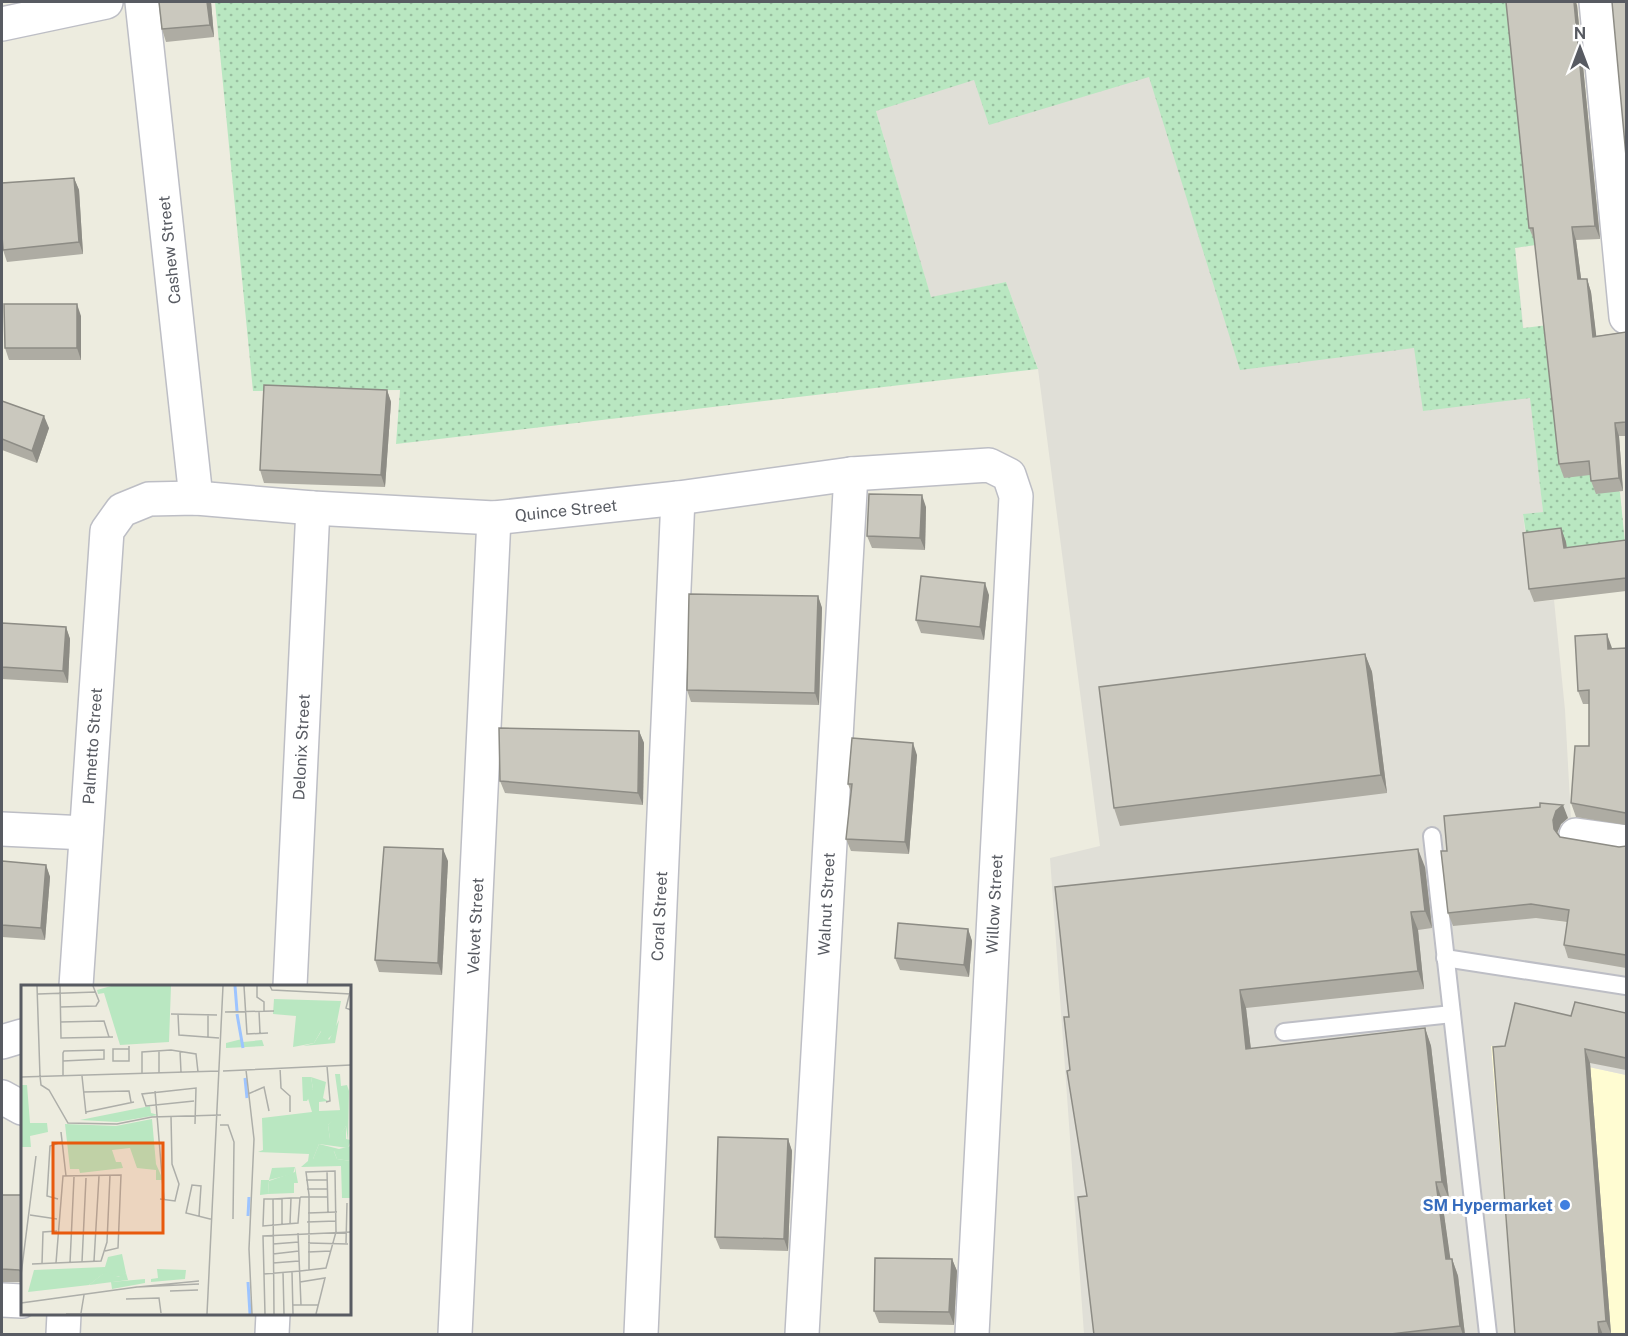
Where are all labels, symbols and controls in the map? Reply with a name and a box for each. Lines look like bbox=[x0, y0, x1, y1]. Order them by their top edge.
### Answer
north arrow bbox=[1550, 18, 1610, 78]
text: N bbox=[1574, 24, 1586, 43]
street label: Cashew Street bbox=[154, 195, 185, 305]
street label: Quince Street bbox=[514, 496, 618, 525]
street label: Palmetto Street bbox=[79, 687, 106, 805]
street label: Delonix Street bbox=[289, 693, 314, 801]
street label: Walnut Street bbox=[814, 852, 839, 956]
street label: Willow Street bbox=[982, 853, 1007, 955]
street label: Coral Street bbox=[648, 870, 671, 962]
street label: Velvet Street bbox=[463, 877, 488, 975]
inset map bbox=[21, 985, 351, 1315]
place label: SM Hypermarket bbox=[1422, 1196, 1553, 1215]
marker: SM Hypermarket bbox=[1558, 1198, 1572, 1212]

